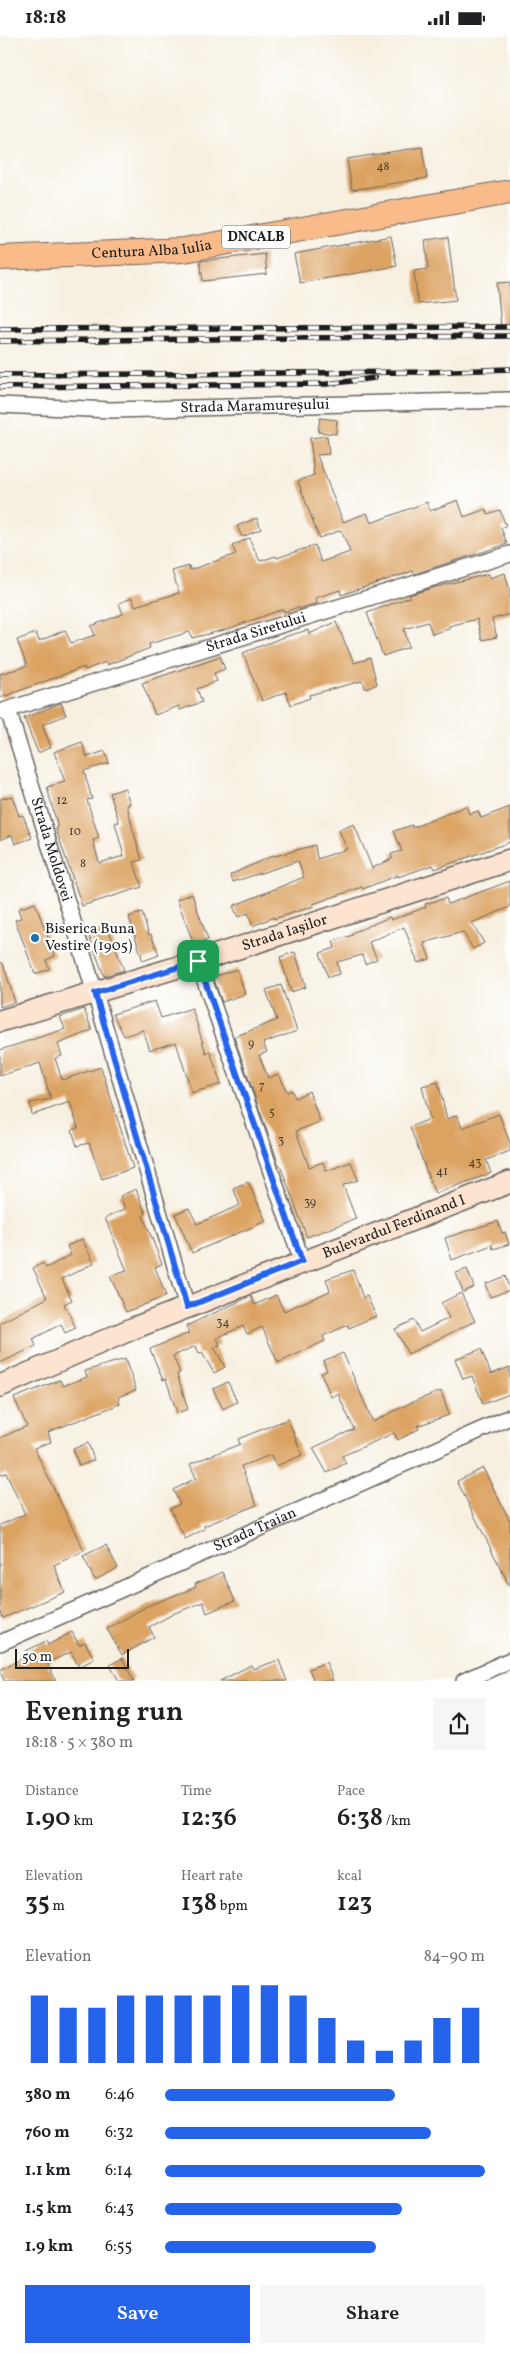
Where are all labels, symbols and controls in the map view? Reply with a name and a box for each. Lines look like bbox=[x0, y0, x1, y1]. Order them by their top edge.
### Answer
text: 18:18 bbox=[25, 5, 66, 31]
house number: 48 bbox=[376, 159, 390, 175]
road number: DNCALB bbox=[222, 225, 290, 248]
street label: Centura Alba Iulia bbox=[91, 235, 213, 265]
street label: Strada Maramureșului bbox=[180, 394, 330, 419]
street label: Strada Siretului bbox=[203, 607, 309, 658]
house number: 12 bbox=[56, 793, 68, 809]
street label: Strada Moldovei bbox=[25, 795, 77, 904]
house number: 10 bbox=[69, 824, 81, 840]
house number: 8 bbox=[80, 856, 86, 872]
street label: Strada Iașilor bbox=[239, 909, 330, 957]
place label: Biserica Buna Vestire (1905) bbox=[45, 919, 135, 957]
marker: Biserica Buna Vestire (1905) bbox=[29, 932, 41, 944]
pin bbox=[177, 940, 219, 982]
icon: arrive bbox=[184, 947, 212, 975]
house number: 9 bbox=[248, 1036, 254, 1052]
house number: 7 bbox=[259, 1078, 265, 1094]
house number: 5 bbox=[269, 1105, 275, 1121]
house number: 3 bbox=[278, 1133, 284, 1149]
house number: 43 bbox=[469, 1155, 481, 1171]
house number: 41 bbox=[436, 1164, 448, 1180]
street label: Bulevardul Ferdinand I bbox=[320, 1190, 469, 1264]
house number: 39 bbox=[304, 1195, 316, 1211]
house number: 34 bbox=[216, 1315, 230, 1331]
street label: Strada Traian bbox=[210, 1502, 300, 1558]
scale bar bbox=[15, 1645, 129, 1669]
text: 50 m bbox=[22, 1648, 52, 1667]
text: Evening run bbox=[25, 1693, 184, 1732]
button: share bbox=[433, 1698, 485, 1750]
text: 18:18 · 5 × 380 m bbox=[25, 1732, 133, 1754]
text: Distance bbox=[25, 1782, 79, 1801]
text: Time bbox=[181, 1782, 212, 1801]
text: Pace bbox=[337, 1782, 365, 1801]
text: 1.90 bbox=[25, 1801, 71, 1836]
text: 12:36 bbox=[181, 1801, 237, 1836]
text: 6:38 bbox=[337, 1801, 383, 1836]
text: km bbox=[71, 1812, 93, 1831]
text: /km bbox=[383, 1812, 411, 1831]
text: Elevation bbox=[25, 1867, 83, 1886]
text: Heart rate bbox=[181, 1867, 243, 1886]
text: kcal bbox=[337, 1867, 362, 1886]
text: 35 bbox=[25, 1886, 50, 1921]
text: 138 bbox=[181, 1886, 217, 1921]
text: 123 bbox=[337, 1886, 372, 1921]
text: m bbox=[50, 1897, 65, 1916]
text: bpm bbox=[217, 1897, 248, 1916]
text: Elevation bbox=[25, 1946, 92, 1968]
text: 84–90 m bbox=[424, 1946, 485, 1968]
text: 380 m bbox=[25, 2084, 70, 2106]
text: 6:46 bbox=[105, 2084, 134, 2106]
text: 760 m bbox=[25, 2122, 70, 2144]
text: 6:32 bbox=[105, 2122, 134, 2144]
text: 1.1 km bbox=[25, 2160, 71, 2182]
text: 6:14 bbox=[105, 2160, 133, 2182]
text: 1.5 km bbox=[25, 2198, 72, 2220]
text: 6:43 bbox=[105, 2198, 134, 2220]
text: 1.9 km bbox=[25, 2236, 73, 2258]
text: 6:55 bbox=[105, 2236, 132, 2258]
button: Save bbox=[25, 2285, 250, 2343]
button: Share bbox=[260, 2285, 485, 2343]

